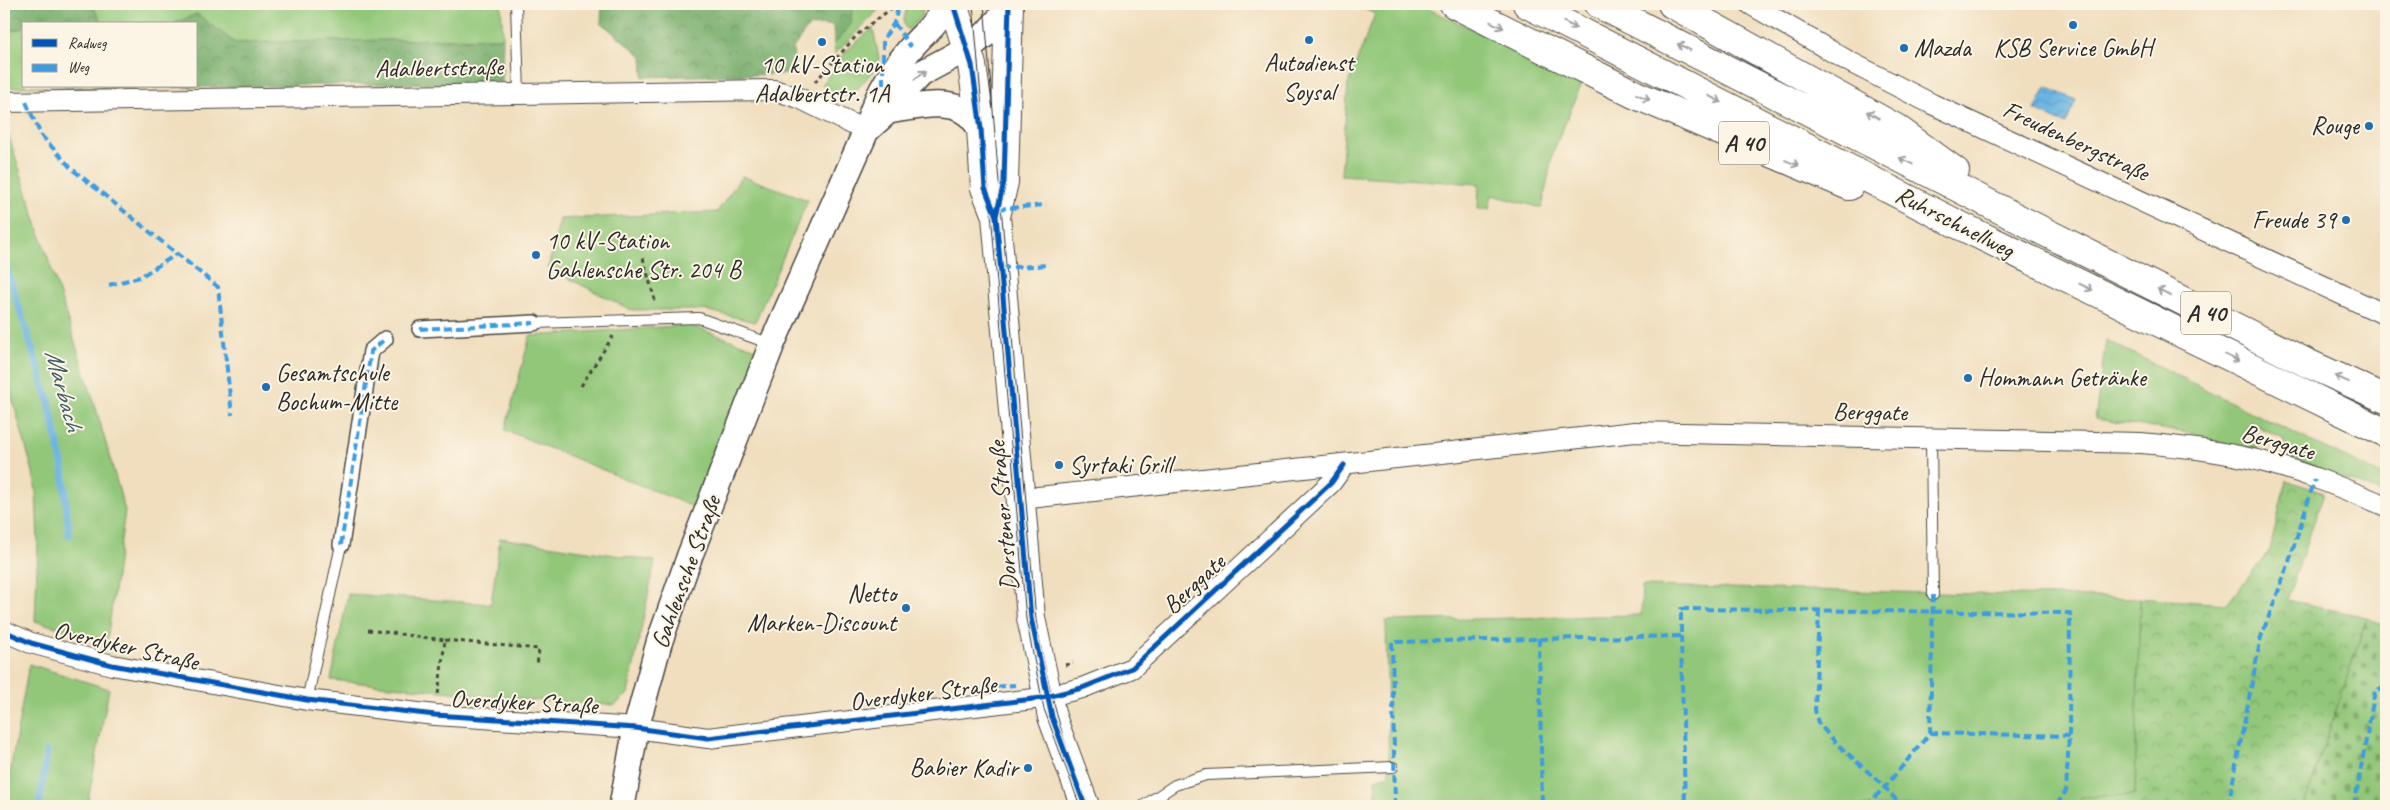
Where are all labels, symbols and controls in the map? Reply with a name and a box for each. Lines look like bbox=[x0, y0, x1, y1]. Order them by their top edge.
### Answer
marker: KSB Service GmbH bbox=[2067, 19, 2079, 31]
one-way arrow bbox=[1489, 21, 1504, 31]
one-way arrow bbox=[1562, 21, 1577, 31]
legend bbox=[22, 22, 198, 88]
place label: Mazda bbox=[1914, 32, 1973, 64]
place label: KSB Service GmbH bbox=[1993, 32, 2156, 64]
text: Radweg bbox=[68, 34, 108, 53]
marker: Autodienst Soysal bbox=[1303, 34, 1315, 46]
marker: 10 kV-Station Adalbertstr. 1A bbox=[816, 36, 828, 48]
one-way arrow bbox=[1676, 42, 1691, 52]
marker: Mazda bbox=[1898, 42, 1910, 54]
place label: Autodienst Soysal bbox=[1264, 47, 1356, 108]
place label: 10 kV-Station Adalbertstr. 1A bbox=[755, 49, 891, 110]
street label: Adalbertstraße bbox=[375, 51, 505, 85]
text: Weg bbox=[68, 58, 90, 77]
one-way arrow bbox=[913, 70, 927, 80]
one-way arrow bbox=[1635, 93, 1650, 103]
street label: Freudenbergstraße bbox=[1998, 93, 2156, 190]
one-way arrow bbox=[1707, 95, 1722, 104]
one-way arrow bbox=[1866, 110, 1880, 120]
place label: Rouge bbox=[2311, 110, 2361, 142]
marker: Rouge bbox=[2363, 120, 2375, 132]
road number: A 40 bbox=[1719, 122, 1769, 164]
one-way arrow bbox=[1899, 156, 1914, 165]
one-way arrow bbox=[1784, 159, 1799, 168]
street label: Ruhrschnellweg bbox=[1890, 178, 2021, 266]
place label: Freude 39 bbox=[2252, 204, 2338, 236]
marker: Freude 39 bbox=[2340, 214, 2352, 226]
place label: 10 kV-Station Gahlensche Str. 204 B bbox=[546, 225, 743, 286]
marker: 10 kV-Station Gahlensche Str. 204 B bbox=[530, 249, 542, 261]
one-way arrow bbox=[2078, 283, 2093, 292]
one-way arrow bbox=[2157, 287, 2172, 297]
road number: A 40 bbox=[2181, 292, 2231, 334]
water label: Marbach bbox=[37, 346, 91, 436]
one-way arrow bbox=[2224, 354, 2239, 364]
place label: Gesamtschule Bochum-Mitte bbox=[276, 357, 399, 418]
place label: Hommann Getränke bbox=[1978, 362, 2148, 394]
marker: Hommann Getränke bbox=[1962, 372, 1974, 384]
one-way arrow bbox=[2335, 373, 2350, 383]
marker: Gesamtschule Bochum-Mitte bbox=[260, 381, 272, 393]
street label: Berggate bbox=[1833, 395, 1909, 429]
street label: Berggate bbox=[2238, 416, 2320, 468]
street label: Dorstener Straße bbox=[980, 438, 1025, 592]
place label: Syrtaki Grill bbox=[1069, 449, 1176, 481]
marker: Syrtaki Grill bbox=[1053, 459, 1065, 471]
street label: Gahlensche Straße bbox=[644, 490, 729, 653]
street label: Berggate bbox=[1156, 546, 1233, 621]
place label: Netto Marken-Discount bbox=[747, 578, 899, 639]
marker: Netto Marken-Discount bbox=[900, 602, 912, 614]
street label: Overdyker Straße bbox=[51, 614, 203, 679]
street label: Overdyker Straße bbox=[848, 668, 1000, 718]
street label: Overdyker Straße bbox=[450, 682, 600, 722]
place label: Babier Kadir bbox=[909, 752, 1021, 784]
marker: Babier Kadir bbox=[1022, 762, 1034, 774]

